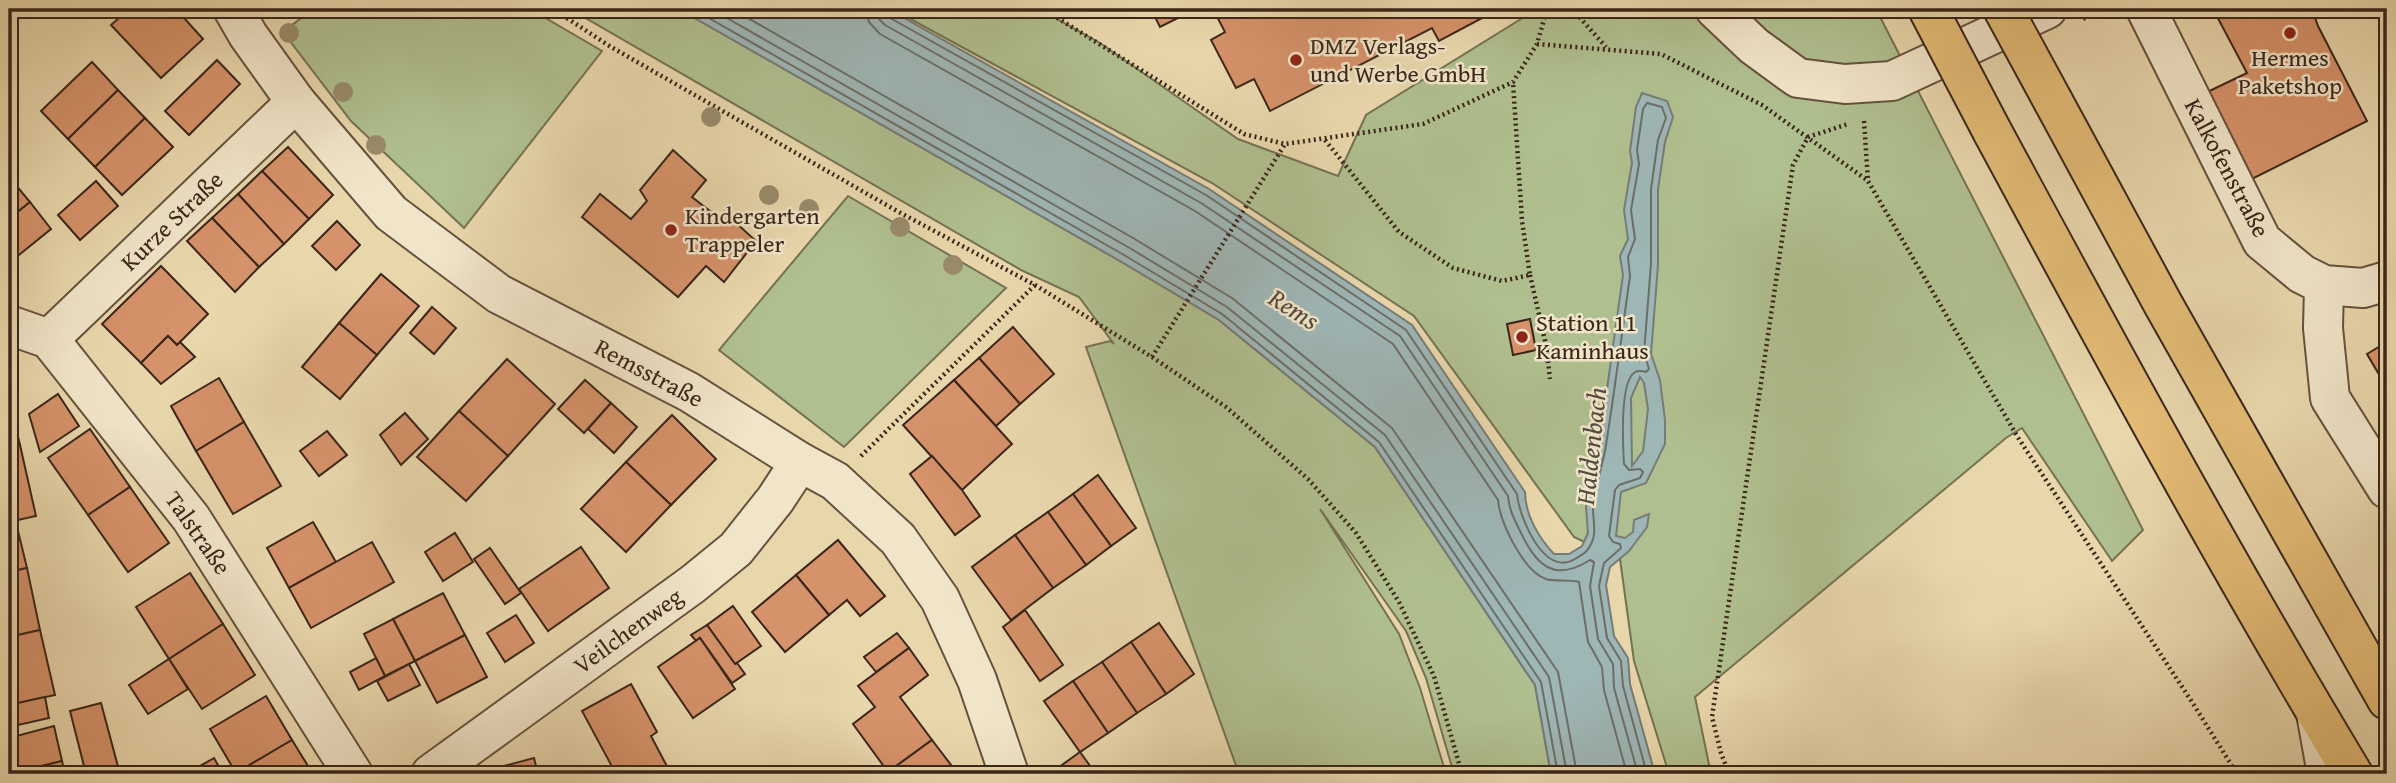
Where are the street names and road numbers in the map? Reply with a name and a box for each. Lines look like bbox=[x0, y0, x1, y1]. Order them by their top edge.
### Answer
street label: Kalkofenstraße bbox=[2176, 92, 2279, 244]
street label: Kurze Straße bbox=[113, 163, 231, 279]
street label: Remsstraße bbox=[589, 329, 710, 416]
street label: Talstraße bbox=[157, 484, 240, 582]
street label: Veilchenweg bbox=[566, 579, 690, 682]

